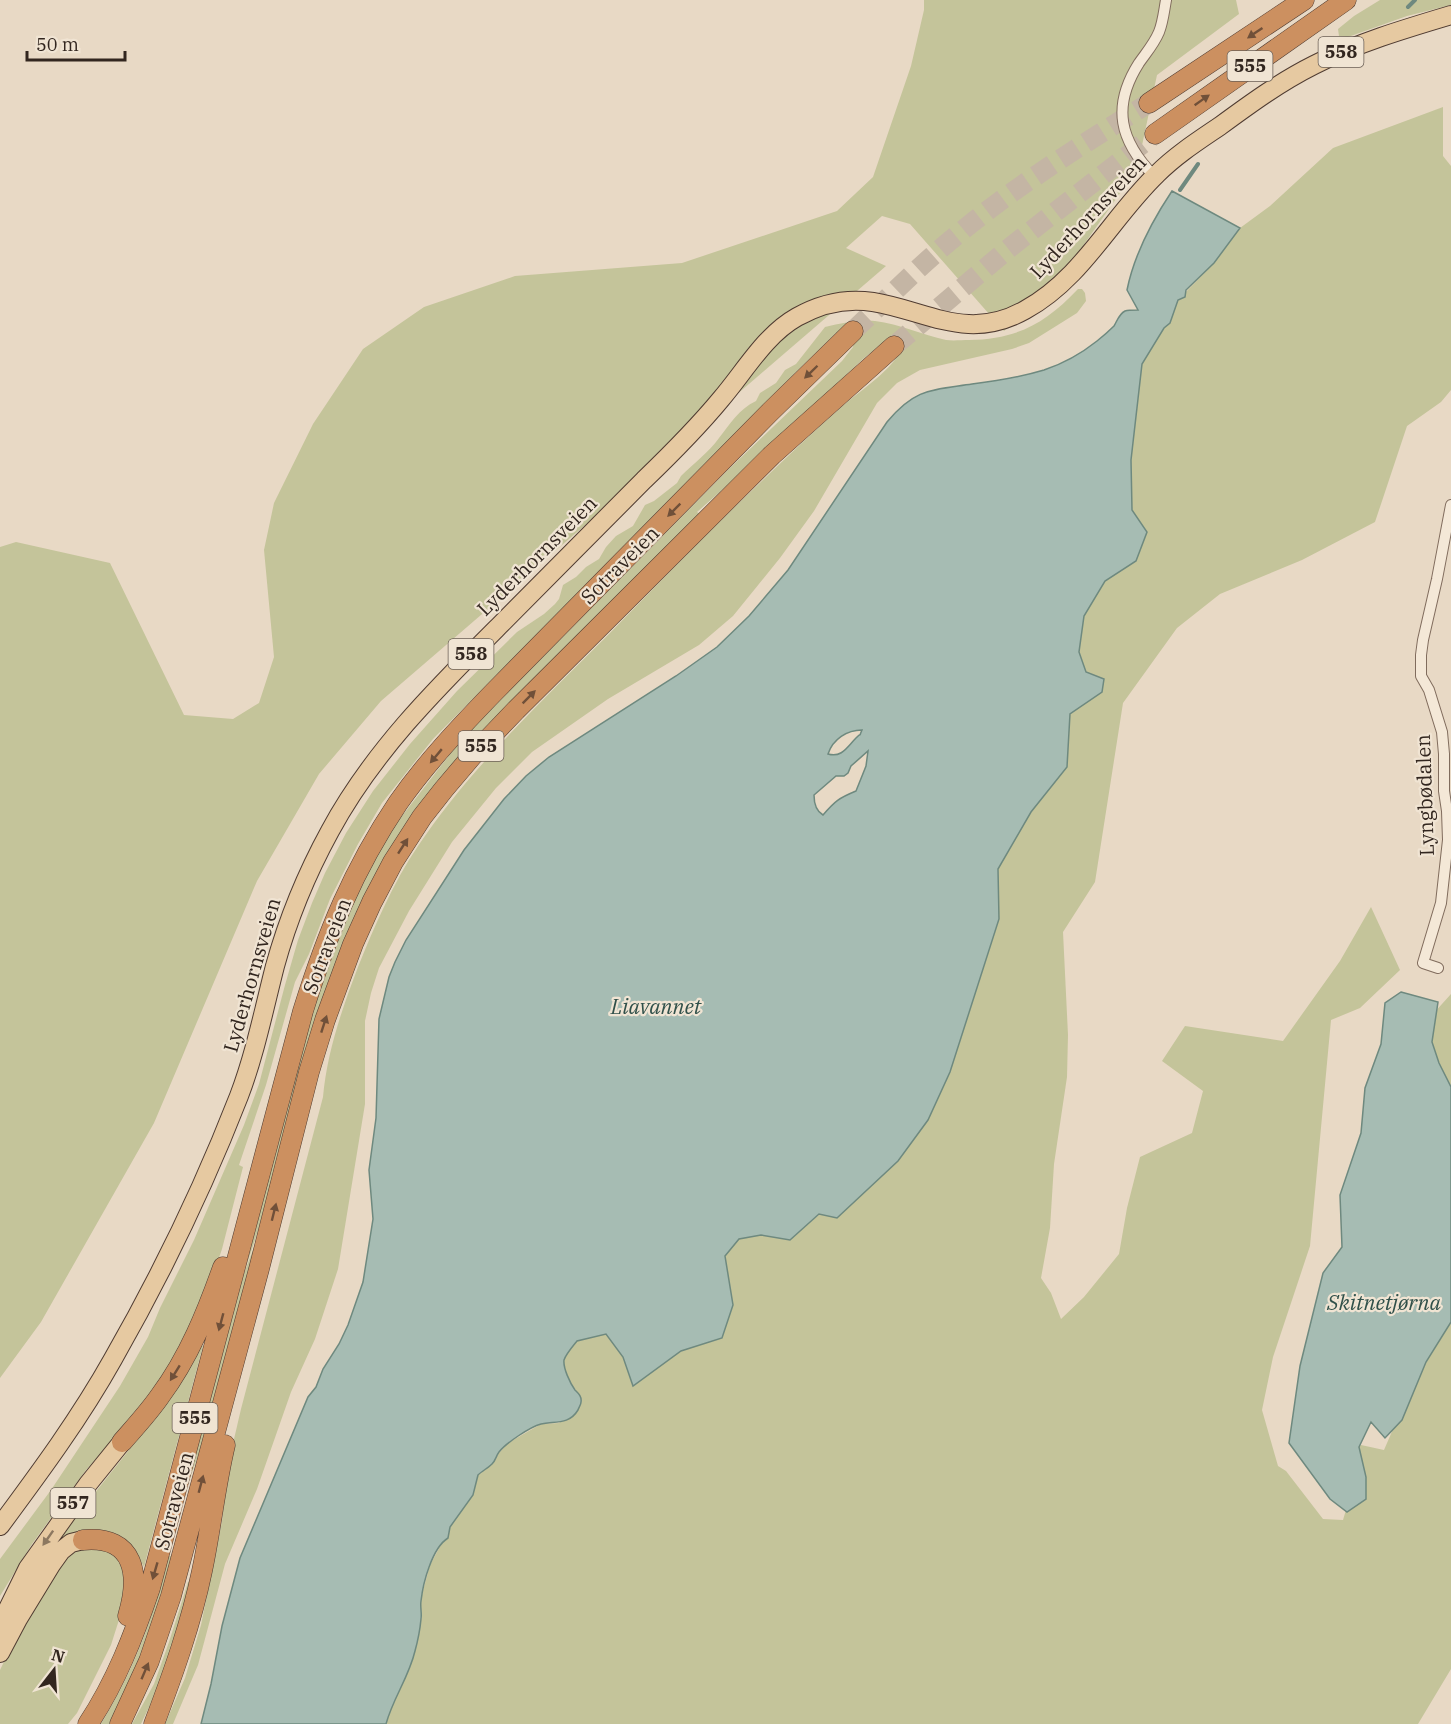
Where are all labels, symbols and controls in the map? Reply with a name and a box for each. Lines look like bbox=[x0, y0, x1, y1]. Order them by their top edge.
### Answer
scale bar bbox=[27, 24, 124, 62]
one-way arrow bbox=[1247, 27, 1263, 38]
text: 50 m bbox=[36, 33, 79, 56]
road number: 558 bbox=[1318, 37, 1364, 67]
road number: 555 bbox=[1228, 51, 1272, 81]
one-way arrow bbox=[1194, 94, 1210, 106]
street label: Lyderhornsveien bbox=[1023, 149, 1152, 284]
one-way arrow bbox=[804, 365, 819, 379]
street label: Lyderhornsveien bbox=[471, 490, 603, 622]
one-way arrow bbox=[667, 503, 681, 517]
street label: Sotraveien bbox=[575, 519, 665, 610]
road number: 558 bbox=[448, 639, 494, 669]
one-way arrow bbox=[521, 691, 535, 705]
road number: 555 bbox=[458, 731, 504, 761]
street label: Lyngbødalen bbox=[1409, 733, 1440, 856]
one-way arrow bbox=[429, 748, 442, 764]
one-way arrow bbox=[398, 838, 409, 854]
street label: Lyderhornsveien bbox=[217, 894, 287, 1055]
street label: Sotraveien bbox=[296, 894, 357, 998]
water label: Liavannet bbox=[610, 992, 702, 1020]
one-way arrow bbox=[320, 1015, 329, 1033]
one-way arrow bbox=[269, 1203, 279, 1221]
water label: Skitnetjørna bbox=[1326, 1288, 1441, 1316]
one-way arrow bbox=[215, 1313, 225, 1331]
one-way arrow bbox=[170, 1364, 181, 1381]
road number: 555 bbox=[172, 1403, 218, 1433]
street label: Sotraveien bbox=[147, 1449, 200, 1553]
one-way arrow bbox=[197, 1475, 207, 1494]
road number: 557 bbox=[50, 1488, 96, 1518]
one-way arrow bbox=[42, 1530, 54, 1546]
one-way arrow bbox=[150, 1562, 159, 1580]
north arrow bbox=[24, 1640, 84, 1700]
text: N bbox=[49, 1644, 67, 1667]
one-way arrow bbox=[141, 1662, 150, 1680]

